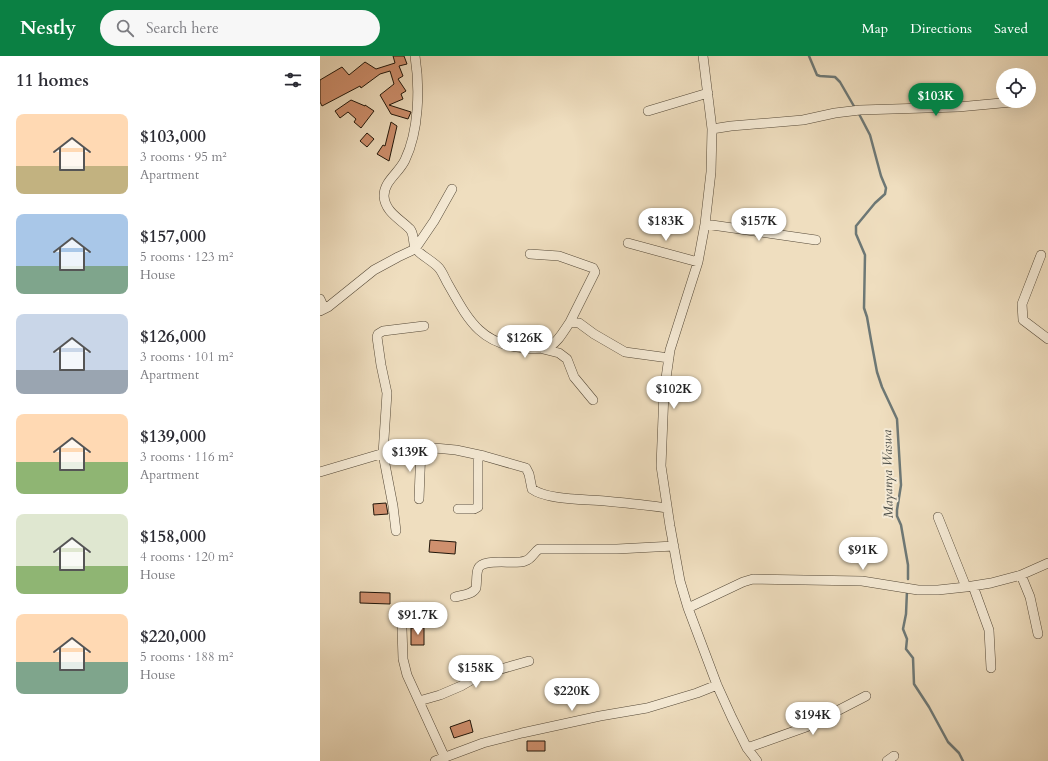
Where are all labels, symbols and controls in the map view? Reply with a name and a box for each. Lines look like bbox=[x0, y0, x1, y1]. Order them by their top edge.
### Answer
search box bbox=[100, 10, 380, 46]
text: Nestly bbox=[20, 15, 76, 41]
icon: search bbox=[114, 17, 136, 39]
text: Search here bbox=[146, 18, 219, 38]
text: Map bbox=[862, 19, 888, 38]
text: Directions bbox=[910, 19, 972, 38]
text: Saved bbox=[994, 19, 1028, 38]
map controls bbox=[996, 68, 1036, 108]
button: locate bbox=[996, 68, 1036, 108]
text: 11 homes bbox=[16, 69, 89, 92]
icon: filters bbox=[282, 69, 304, 91]
pin: $103K bbox=[908, 83, 964, 117]
text: $103K bbox=[917, 87, 955, 105]
text: $103,000 bbox=[140, 125, 206, 148]
icon: home bbox=[48, 130, 96, 178]
text: 3 rooms · 95 m² bbox=[140, 148, 227, 166]
text: Apartment bbox=[140, 166, 199, 184]
pin: $183K bbox=[638, 208, 694, 242]
pin: $157K bbox=[731, 208, 787, 242]
text: $183K bbox=[647, 212, 685, 230]
text: $157K bbox=[740, 212, 778, 230]
text: $157,000 bbox=[140, 225, 206, 248]
icon: home bbox=[48, 230, 96, 278]
text: 5 rooms · 123 m² bbox=[140, 248, 233, 266]
text: House bbox=[140, 266, 175, 284]
text: $126,000 bbox=[140, 325, 206, 348]
pin: $126K bbox=[497, 325, 553, 359]
text: $126K bbox=[506, 329, 544, 347]
icon: home bbox=[48, 330, 96, 378]
text: 3 rooms · 101 m² bbox=[140, 348, 233, 366]
text: Apartment bbox=[140, 366, 199, 384]
pin: $102K bbox=[646, 376, 702, 410]
text: $102K bbox=[655, 380, 693, 398]
text: $139,000 bbox=[140, 425, 206, 448]
water label: Mayanya Waswa bbox=[878, 429, 898, 518]
icon: home bbox=[48, 430, 96, 478]
pin: $139K bbox=[382, 439, 438, 473]
text: $139K bbox=[391, 443, 429, 461]
text: 3 rooms · 116 m² bbox=[140, 448, 233, 466]
text: Apartment bbox=[140, 466, 199, 484]
text: $158,000 bbox=[140, 525, 206, 548]
icon: home bbox=[48, 530, 96, 578]
pin: $91K bbox=[839, 537, 887, 571]
text: $91K bbox=[848, 541, 878, 559]
text: 4 rooms · 120 m² bbox=[140, 548, 233, 566]
text: House bbox=[140, 566, 175, 584]
pin: $91.7K bbox=[385, 602, 451, 636]
text: $91.7K bbox=[398, 606, 438, 624]
text: $220,000 bbox=[140, 625, 206, 648]
icon: home bbox=[48, 630, 96, 678]
text: 5 rooms · 188 m² bbox=[140, 648, 233, 666]
pin: $158K bbox=[448, 655, 504, 689]
text: $158K bbox=[457, 659, 495, 677]
text: House bbox=[140, 666, 175, 684]
pin: $220K bbox=[544, 678, 600, 712]
text: $220K bbox=[553, 682, 591, 700]
pin: $194K bbox=[785, 702, 841, 736]
text: $194K bbox=[794, 706, 832, 724]

